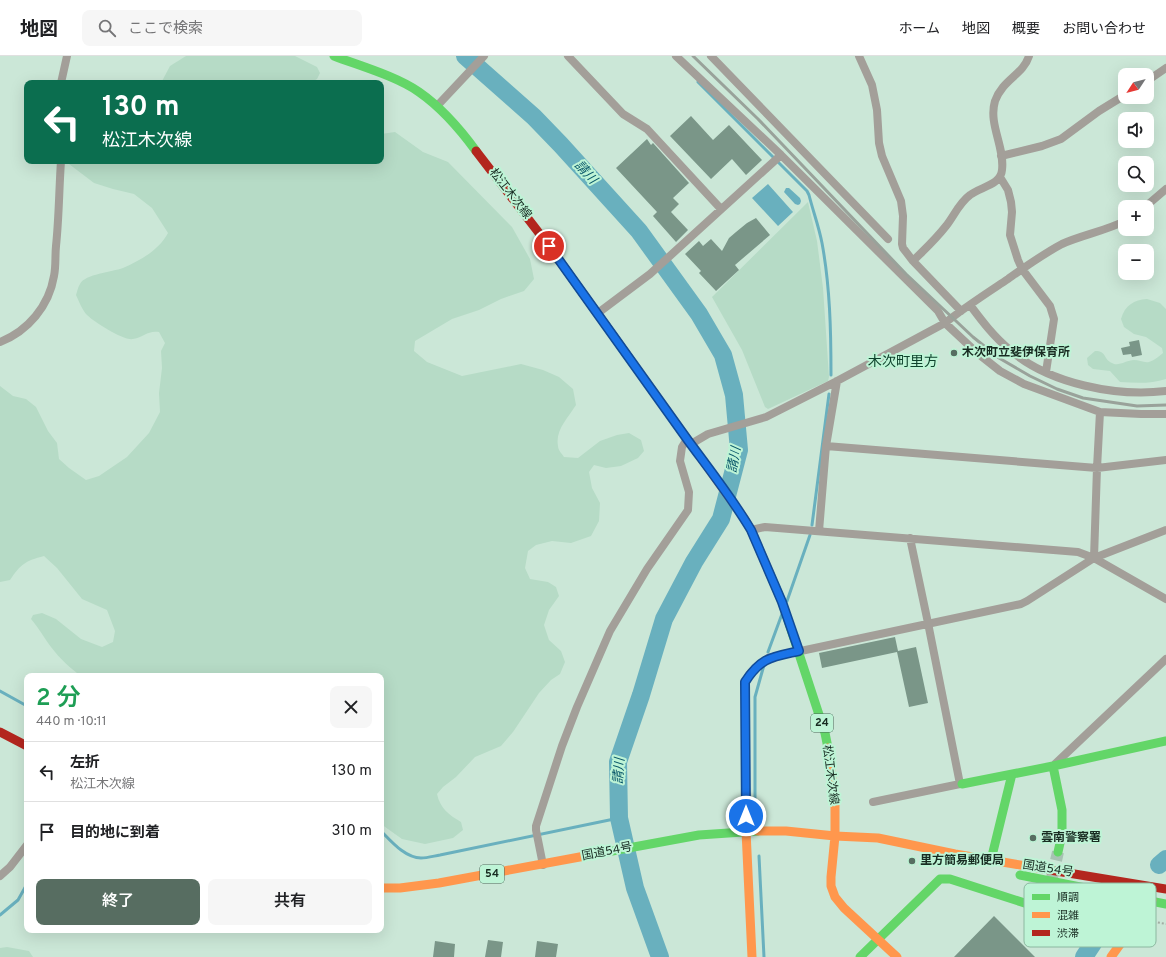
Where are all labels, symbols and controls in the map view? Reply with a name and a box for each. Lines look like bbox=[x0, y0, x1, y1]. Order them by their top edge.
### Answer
search box bbox=[82, 10, 362, 46]
icon: search bbox=[96, 17, 118, 39]
text: 地図 bbox=[20, 18, 58, 42]
text: ここで検索 bbox=[128, 20, 203, 39]
text: ホーム bbox=[898, 21, 940, 38]
text: 地図 bbox=[962, 21, 990, 38]
text: 概要 bbox=[1012, 21, 1040, 38]
text: お問い合わせ bbox=[1062, 21, 1146, 38]
north arrow bbox=[1118, 68, 1154, 104]
map controls bbox=[1118, 68, 1154, 280]
text: 130 m bbox=[102, 90, 180, 126]
icon: left bbox=[36, 96, 88, 148]
button: sound bbox=[1118, 112, 1154, 148]
text: 松江木次線 bbox=[102, 130, 192, 153]
button: search bbox=[1118, 156, 1154, 192]
water label: 請川 bbox=[570, 158, 601, 189]
street label: 松江木次線 bbox=[485, 165, 535, 223]
button: + bbox=[1118, 200, 1154, 236]
pin bbox=[532, 229, 566, 263]
icon: arrive bbox=[538, 235, 560, 257]
button: − bbox=[1118, 244, 1154, 280]
place label: 木次町立斐伊保育所 bbox=[962, 345, 1070, 361]
marker: 木次町立斐伊保育所 bbox=[949, 348, 959, 358]
district label: 木次町里方 bbox=[868, 354, 938, 371]
water label: 請川 bbox=[725, 444, 745, 474]
text: 2 分 bbox=[36, 684, 81, 714]
button: close bbox=[330, 686, 372, 728]
text: 440 m · 10:11 bbox=[36, 714, 107, 730]
road number: 24 bbox=[811, 714, 833, 732]
street label: 松江木次線 bbox=[818, 744, 842, 806]
text: 左折 bbox=[70, 754, 100, 773]
water label: 請川 bbox=[611, 755, 629, 785]
icon: left bbox=[36, 761, 58, 783]
text: 130 m bbox=[332, 762, 372, 781]
text: 松江木次線 bbox=[70, 777, 135, 793]
position arrow bbox=[725, 795, 767, 837]
icon: arrive bbox=[36, 821, 58, 843]
text: 310 m bbox=[332, 822, 372, 841]
text: 目的地に到着 bbox=[70, 824, 160, 843]
place label: 雲南警察署 bbox=[1041, 830, 1101, 846]
marker: 雲南警察署 bbox=[1028, 833, 1038, 843]
street label: 国道54号 bbox=[580, 839, 634, 865]
place label: 里方簡易郵便局 bbox=[920, 853, 1004, 869]
marker: 里方簡易郵便局 bbox=[907, 856, 917, 866]
street label: 国道54号 bbox=[1021, 857, 1075, 881]
road number: 54 bbox=[480, 865, 504, 883]
button: 終了 bbox=[36, 879, 200, 925]
button: 共有 bbox=[208, 879, 372, 925]
legend bbox=[1024, 883, 1156, 947]
text: 順調 bbox=[1057, 891, 1079, 905]
text: 混雑 bbox=[1057, 909, 1079, 923]
text: 渋滞 bbox=[1057, 927, 1079, 941]

